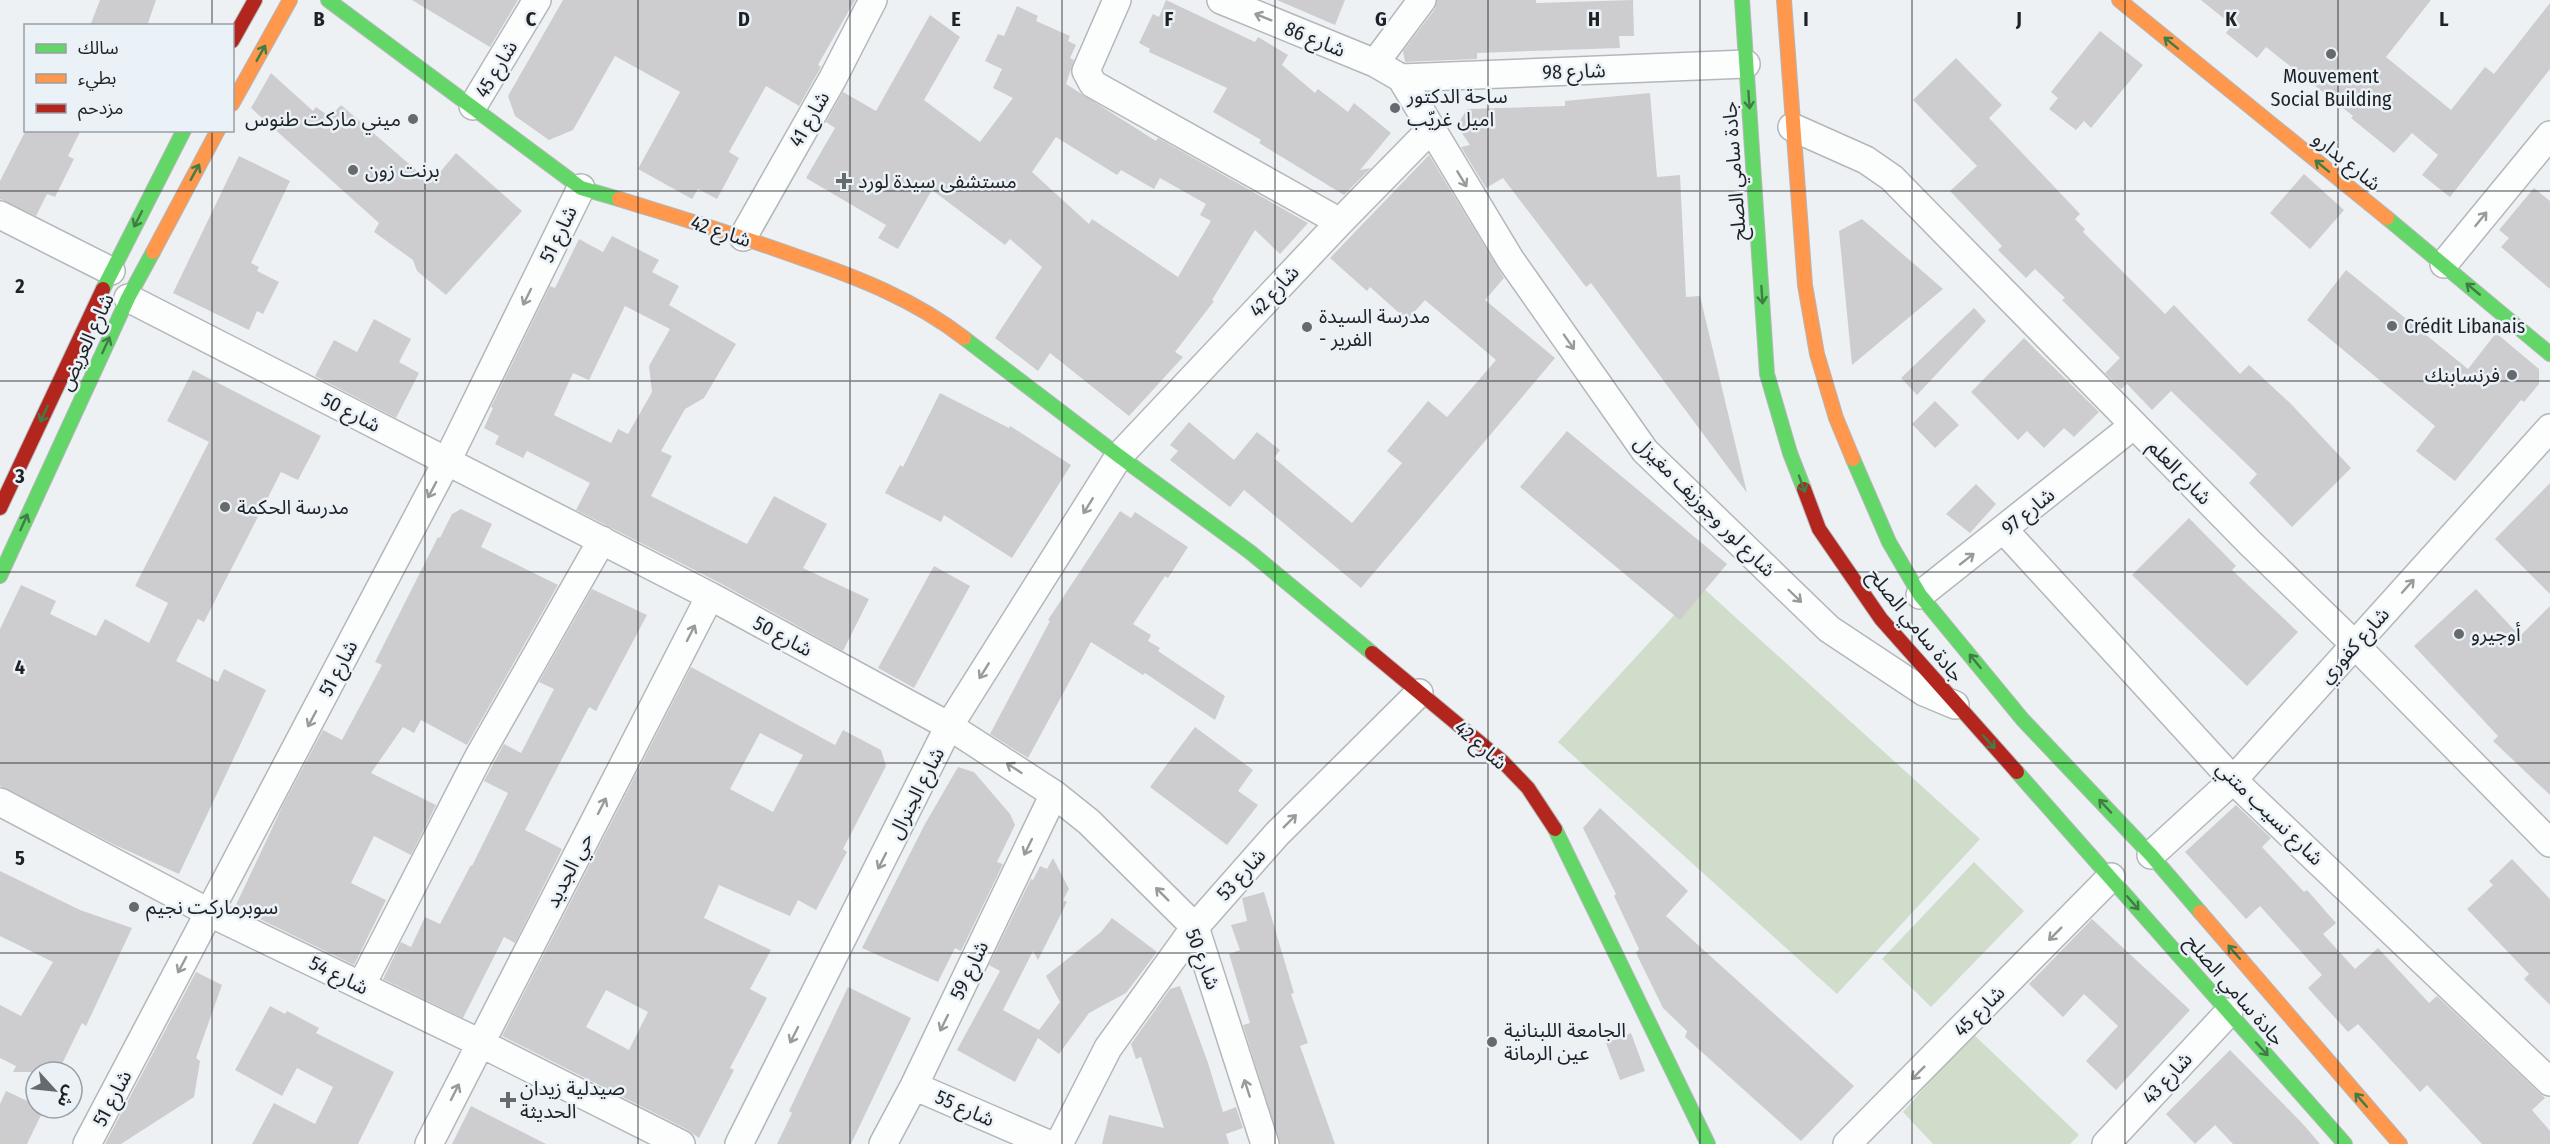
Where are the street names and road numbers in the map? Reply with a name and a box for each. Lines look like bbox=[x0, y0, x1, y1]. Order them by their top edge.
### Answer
street label: شارع 86 bbox=[1280, 16, 1349, 65]
street label: شارع 45 bbox=[470, 36, 525, 103]
street label: شارع 98 bbox=[1542, 58, 1606, 87]
street label: شارع 41 bbox=[784, 87, 837, 153]
street label: جادة سامي الصلح bbox=[1717, 100, 1754, 241]
street label: شارع بدارو bbox=[2306, 126, 2386, 198]
street label: شارع 51 bbox=[534, 202, 585, 267]
street label: شارع 42 bbox=[687, 210, 754, 255]
street label: شارع 42 bbox=[1244, 260, 1306, 324]
street label: شارع العريض bbox=[53, 290, 122, 396]
street label: شارع 50 bbox=[316, 387, 385, 440]
street label: شارع لور وجوزيف مغيزل bbox=[1627, 430, 1781, 584]
street label: شارع العلم bbox=[2141, 434, 2217, 512]
street label: شارع 97 bbox=[1997, 482, 2061, 542]
street label: جادة سامي الصلح bbox=[1860, 563, 1969, 689]
street label: شارع كفوري bbox=[2314, 602, 2397, 690]
street label: شارع 50 bbox=[748, 611, 817, 664]
street label: شارع 51 bbox=[313, 636, 365, 701]
street label: شارع 42 bbox=[1448, 716, 1512, 777]
street label: شارع الجنرال bbox=[883, 743, 952, 844]
street label: شارع نسيب متني bbox=[2209, 756, 2329, 873]
street label: حي الجديد bbox=[540, 828, 601, 913]
street label: شارع 53 bbox=[1211, 843, 1273, 907]
street label: شارع 50 bbox=[1178, 925, 1226, 994]
street label: جادة سامي الصلح bbox=[2178, 930, 2290, 1053]
street label: شارع 59 bbox=[945, 937, 996, 1005]
street label: شارع 54 bbox=[304, 951, 372, 1002]
street label: شارع 45 bbox=[1948, 980, 2012, 1044]
street label: شارع 43 bbox=[2137, 1047, 2199, 1111]
street label: شارع 51 bbox=[87, 1066, 139, 1131]
street label: شارع 55 bbox=[931, 1084, 998, 1134]

